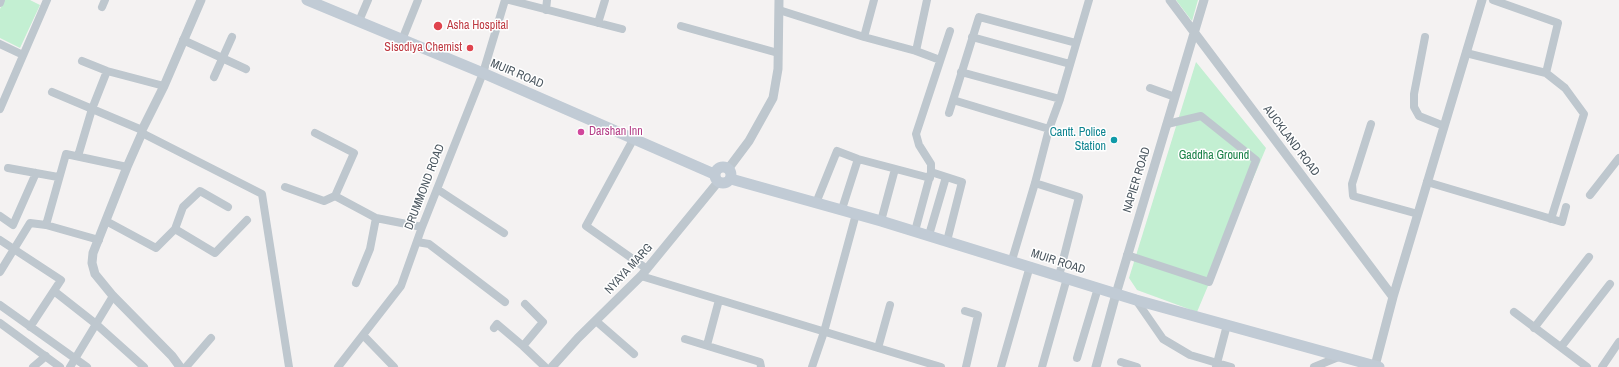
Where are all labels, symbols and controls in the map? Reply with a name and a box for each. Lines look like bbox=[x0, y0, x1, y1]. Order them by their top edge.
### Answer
place label: Asha Hospital bbox=[447, 19, 508, 33]
marker: Asha Hospital bbox=[432, 20, 444, 32]
place label: Sisodiya Chemist bbox=[384, 41, 462, 55]
marker: Sisodiya Chemist bbox=[465, 43, 475, 53]
street label: MUIR ROAD bbox=[488, 56, 546, 92]
street label: AUCKLAND ROAD bbox=[1260, 103, 1322, 179]
place label: Darshan Inn bbox=[589, 125, 643, 139]
place label: Cantt. Police Station bbox=[1050, 126, 1106, 154]
marker: Darshan Inn bbox=[576, 127, 586, 137]
marker: Cantt. Police Station bbox=[1109, 135, 1119, 145]
street label: DRUMMOND ROAD bbox=[402, 142, 448, 232]
street label: NAPIER ROAD bbox=[1120, 145, 1154, 215]
park label: Gaddha Ground bbox=[1179, 149, 1249, 163]
street label: NYAYA MARG bbox=[602, 241, 656, 297]
street label: MUIR ROAD bbox=[1029, 246, 1087, 278]

